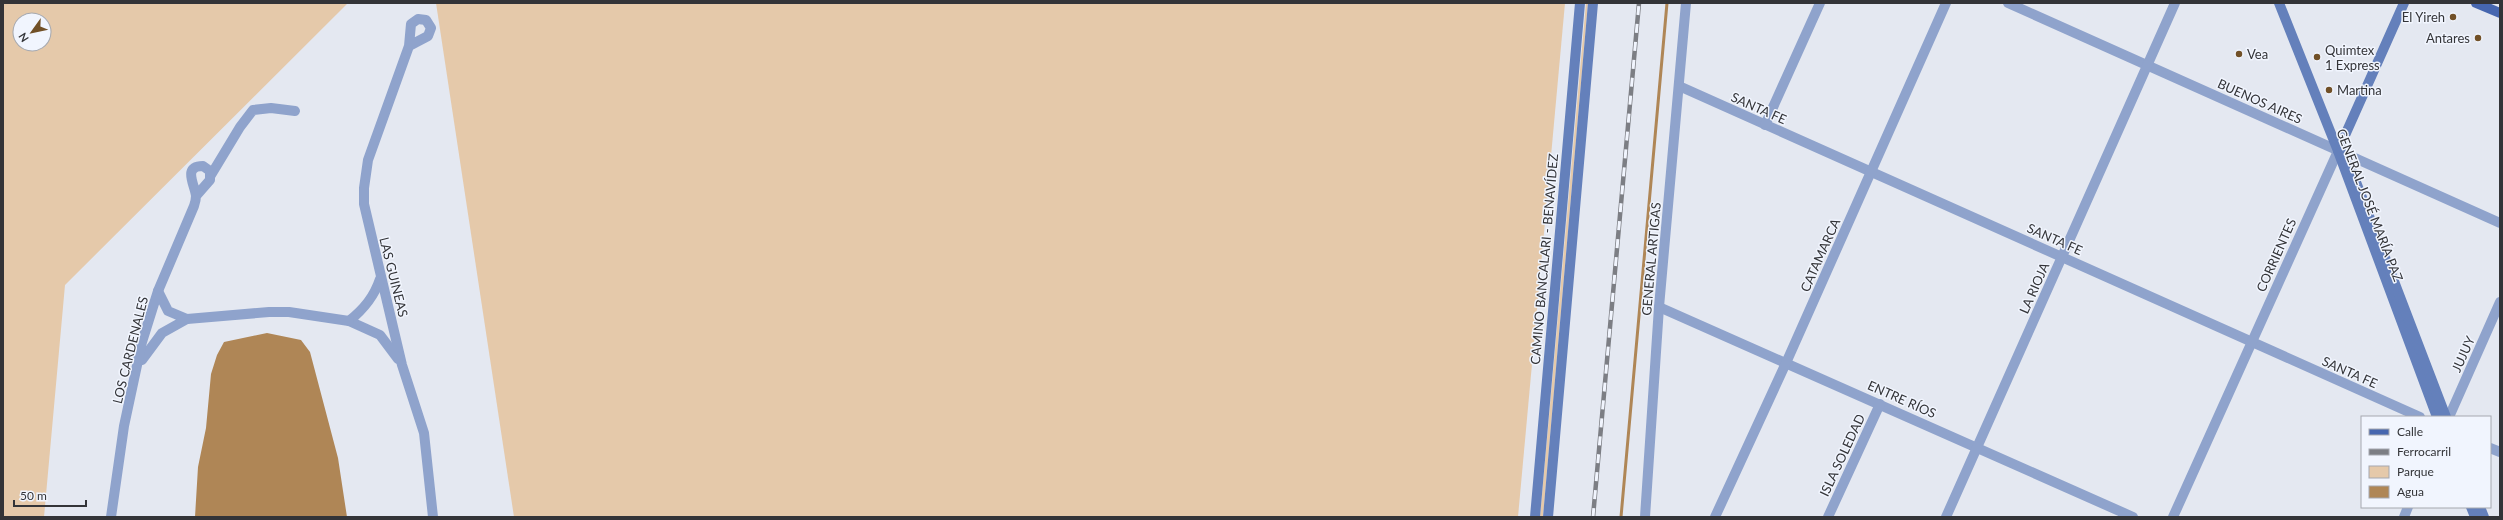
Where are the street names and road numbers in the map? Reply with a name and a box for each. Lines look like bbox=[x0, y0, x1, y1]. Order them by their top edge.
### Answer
street label: BUENOS AIRES bbox=[2215, 75, 2305, 127]
street label: SANTA FE bbox=[1729, 89, 1789, 127]
street label: GENERAL JOSÉ MARÍA PAZ bbox=[2333, 126, 2407, 284]
street label: CAMINO BANCALARI - BENAVÍDEZ bbox=[1527, 153, 1561, 365]
street label: GENERAL ARTIGAS bbox=[1638, 202, 1664, 316]
street label: CATAMARCA bbox=[1797, 216, 1843, 294]
street label: CORRIENTES bbox=[2253, 216, 2299, 294]
street label: SANTA FE bbox=[2025, 220, 2085, 258]
street label: LAS GUINEAS bbox=[376, 235, 412, 319]
street label: LA RIOJA bbox=[2016, 260, 2052, 316]
street label: LOS CARDENALES bbox=[109, 295, 151, 405]
street label: JUJUY bbox=[2448, 333, 2478, 375]
street label: SANTA FE bbox=[2320, 353, 2380, 391]
street label: ENTRE RÍOS bbox=[1865, 377, 1939, 421]
street label: ISLA SOLEDAD bbox=[1816, 411, 1868, 499]

